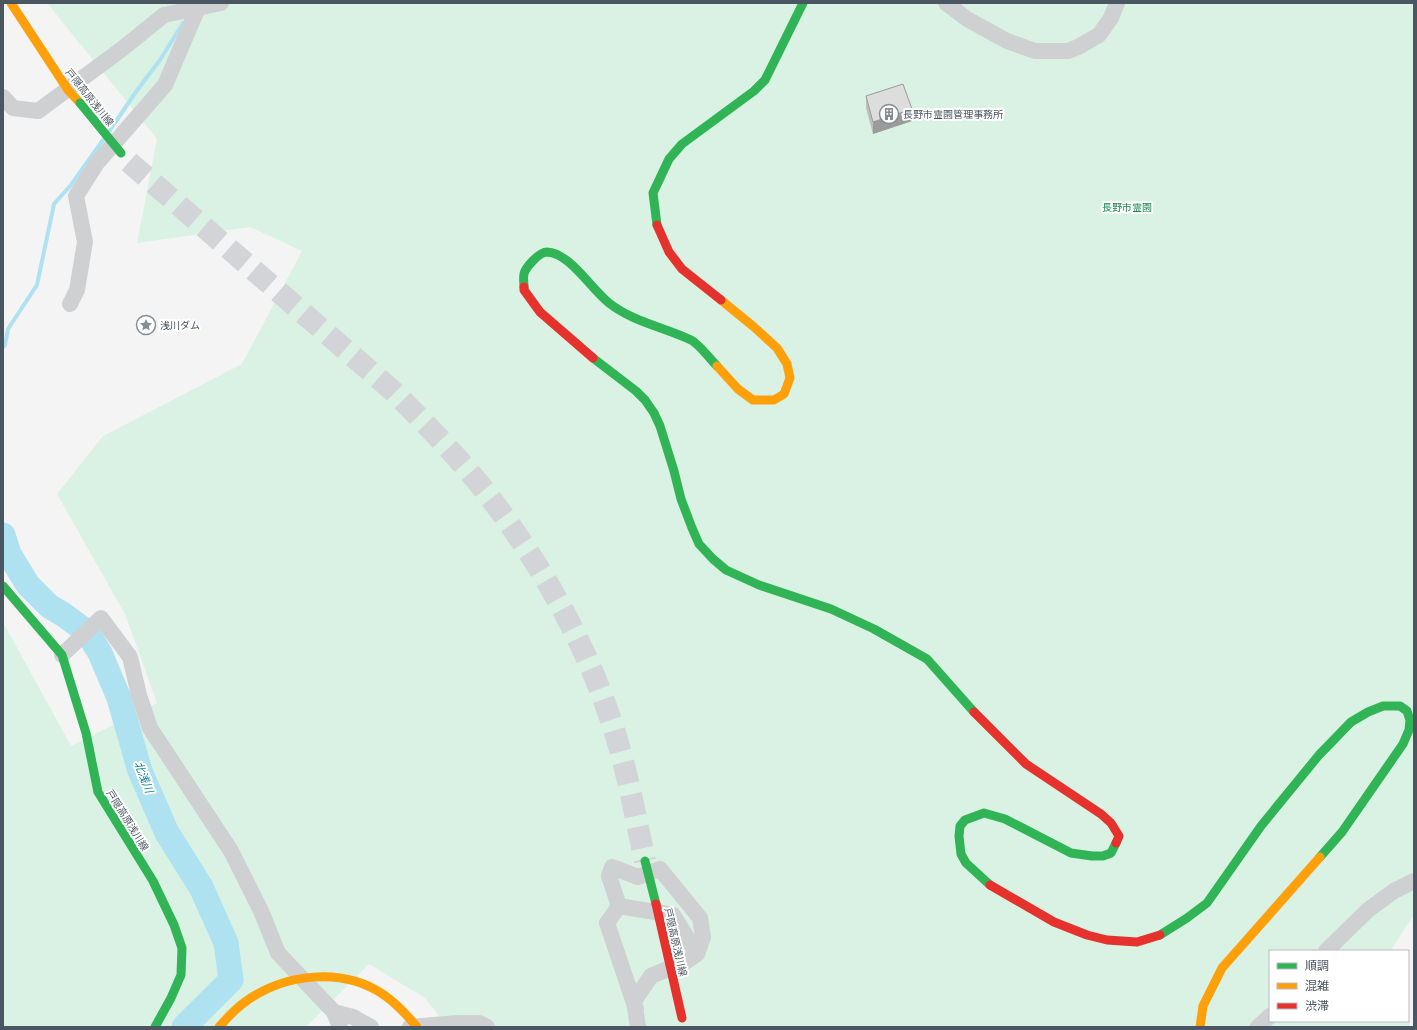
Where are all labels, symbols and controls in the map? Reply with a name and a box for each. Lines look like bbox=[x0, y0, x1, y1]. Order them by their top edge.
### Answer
street label: 戸隠高原浅川線 bbox=[63, 67, 116, 128]
building icon: 長野市霊園管理事務所 bbox=[878, 103, 900, 125]
place label: 長野市霊園管理事務所 bbox=[903, 109, 1003, 120]
park label: 長野市霊園 bbox=[1102, 202, 1152, 213]
place icon: 浅川ダム bbox=[135, 314, 157, 336]
place label: 浅川ダム bbox=[160, 320, 200, 331]
water label: 北浅川 bbox=[132, 759, 156, 796]
street label: 戸隠高原浅川線 bbox=[104, 788, 151, 853]
street label: 戸隠高原浅川線 bbox=[662, 907, 689, 977]
legend bbox=[1269, 950, 1409, 1022]
text: 順調 bbox=[1305, 959, 1329, 973]
text: 混雑 bbox=[1305, 979, 1329, 993]
text: 渋滞 bbox=[1305, 999, 1329, 1013]

